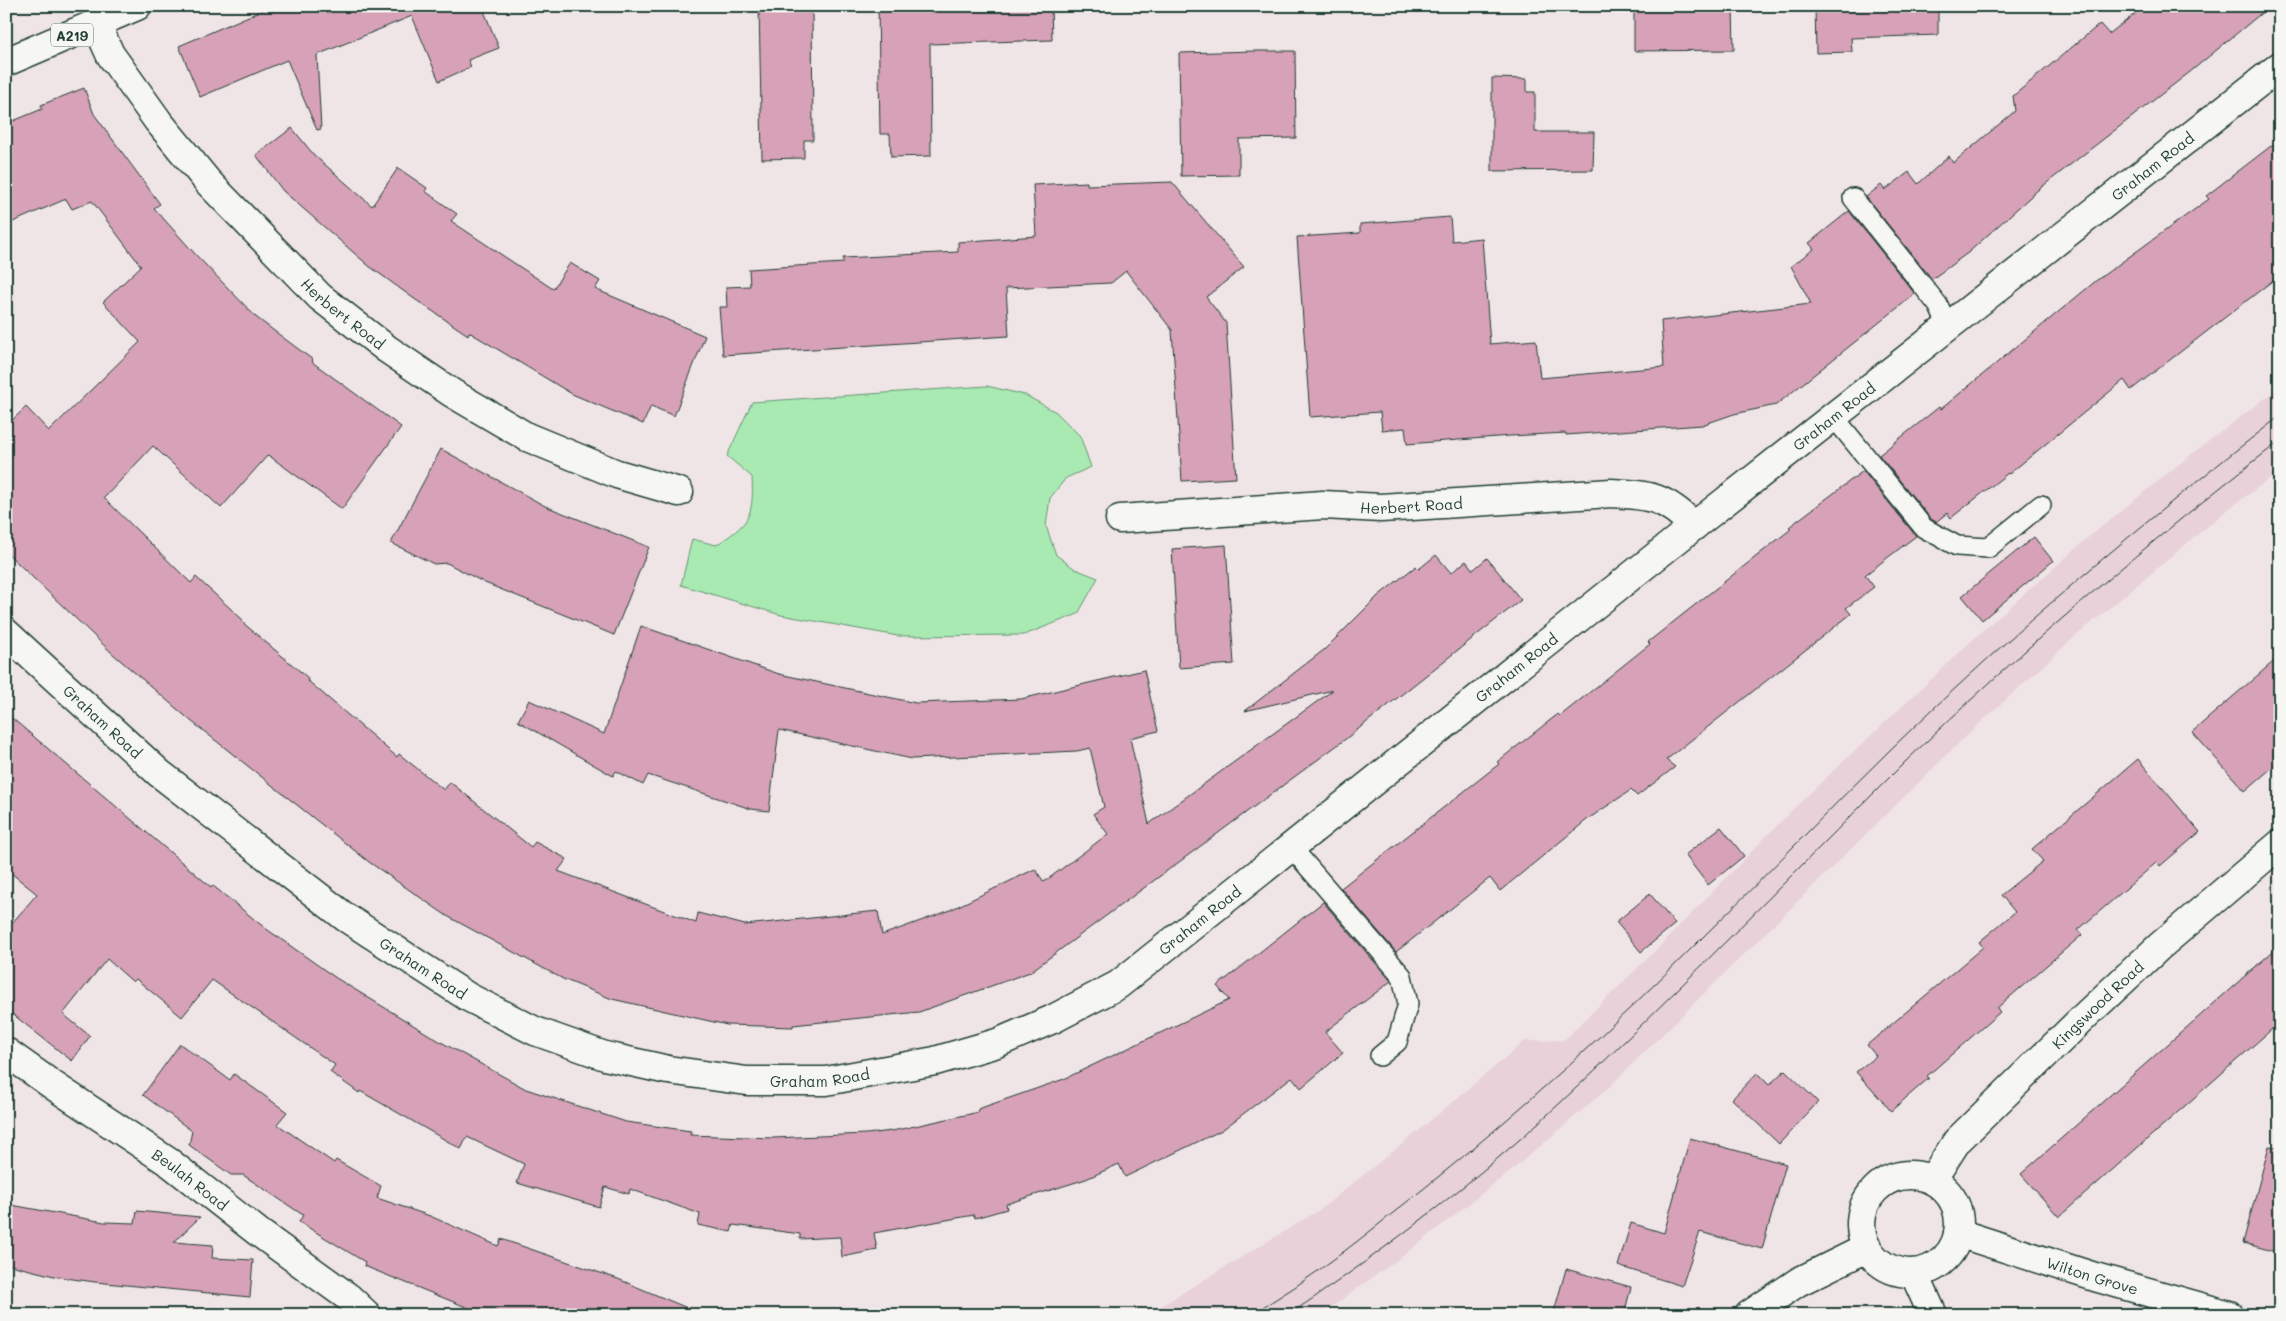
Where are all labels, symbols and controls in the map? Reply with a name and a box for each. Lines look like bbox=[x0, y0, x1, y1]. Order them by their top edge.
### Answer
road number: A219 bbox=[51, 24, 93, 46]
street label: Graham Road bbox=[2107, 127, 2198, 205]
street label: Herbert Road bbox=[297, 274, 389, 354]
street label: Graham Road bbox=[1788, 378, 1879, 455]
street label: Herbert Road bbox=[1360, 493, 1463, 518]
street label: Graham Road bbox=[1471, 629, 1562, 707]
street label: Graham Road bbox=[59, 680, 146, 763]
street label: Graham Road bbox=[1154, 881, 1245, 959]
street label: Graham Road bbox=[376, 932, 471, 1004]
street label: Kingswood Road bbox=[2047, 957, 2148, 1053]
street label: Graham Road bbox=[770, 1063, 871, 1091]
street label: Beulah Road bbox=[148, 1144, 232, 1215]
street label: Wilton Grove bbox=[2044, 1252, 2141, 1299]

